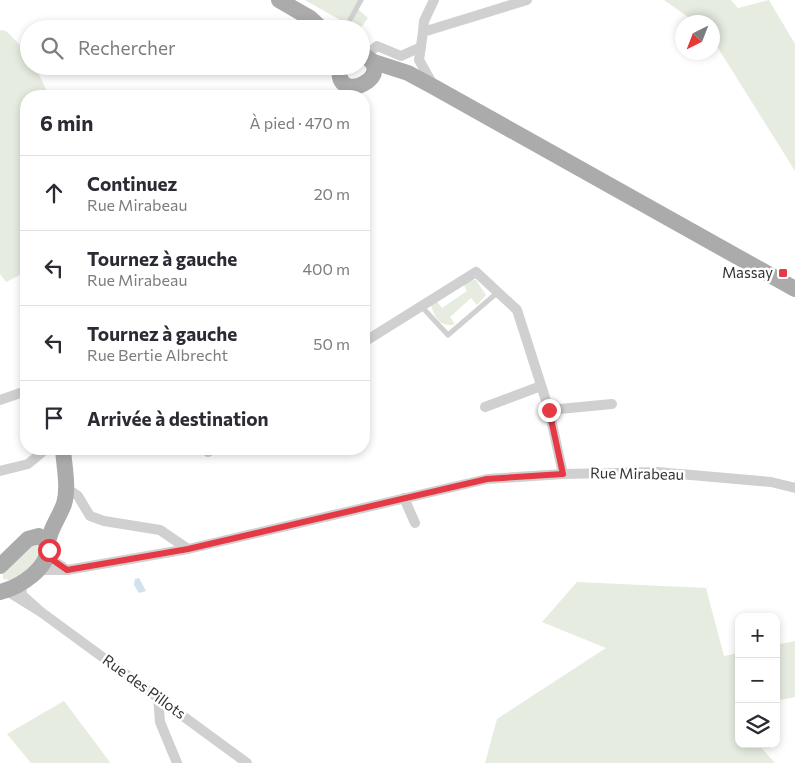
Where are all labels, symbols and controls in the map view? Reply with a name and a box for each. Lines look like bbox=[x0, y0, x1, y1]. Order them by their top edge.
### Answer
north arrow bbox=[675, 15, 720, 60]
search box bbox=[20, 20, 370, 75]
icon: search bbox=[38, 34, 66, 62]
text: Rechercher bbox=[78, 36, 176, 59]
text: 6 min bbox=[40, 110, 93, 135]
text: À pied · 470 m bbox=[250, 113, 350, 132]
text: Continuez bbox=[87, 172, 177, 195]
icon: ahead bbox=[40, 179, 68, 207]
text: 20 m bbox=[314, 184, 350, 203]
text: Rue Mirabeau bbox=[87, 195, 187, 214]
text: Tournez à gauche bbox=[87, 247, 237, 270]
icon: left bbox=[40, 254, 68, 282]
text: 400 m bbox=[302, 259, 350, 278]
place label: Massay bbox=[722, 263, 773, 281]
marker: Massay bbox=[777, 267, 789, 279]
text: Rue Mirabeau bbox=[87, 270, 187, 289]
text: Tournez à gauche bbox=[87, 322, 237, 345]
icon: left bbox=[40, 329, 68, 357]
text: 50 m bbox=[313, 334, 350, 353]
text: Rue Bertie Albrecht bbox=[87, 345, 228, 364]
route end bbox=[538, 399, 561, 422]
icon: arrive bbox=[40, 404, 68, 432]
text: Arrivée à destination bbox=[87, 407, 269, 430]
street label: Rue Mirabeau bbox=[590, 463, 684, 483]
route start bbox=[38, 539, 61, 562]
map controls bbox=[735, 613, 780, 748]
button: + bbox=[735, 613, 780, 658]
street label: Rue des Pillots bbox=[100, 650, 190, 722]
button: − bbox=[735, 658, 780, 703]
button: layers bbox=[735, 703, 780, 748]

